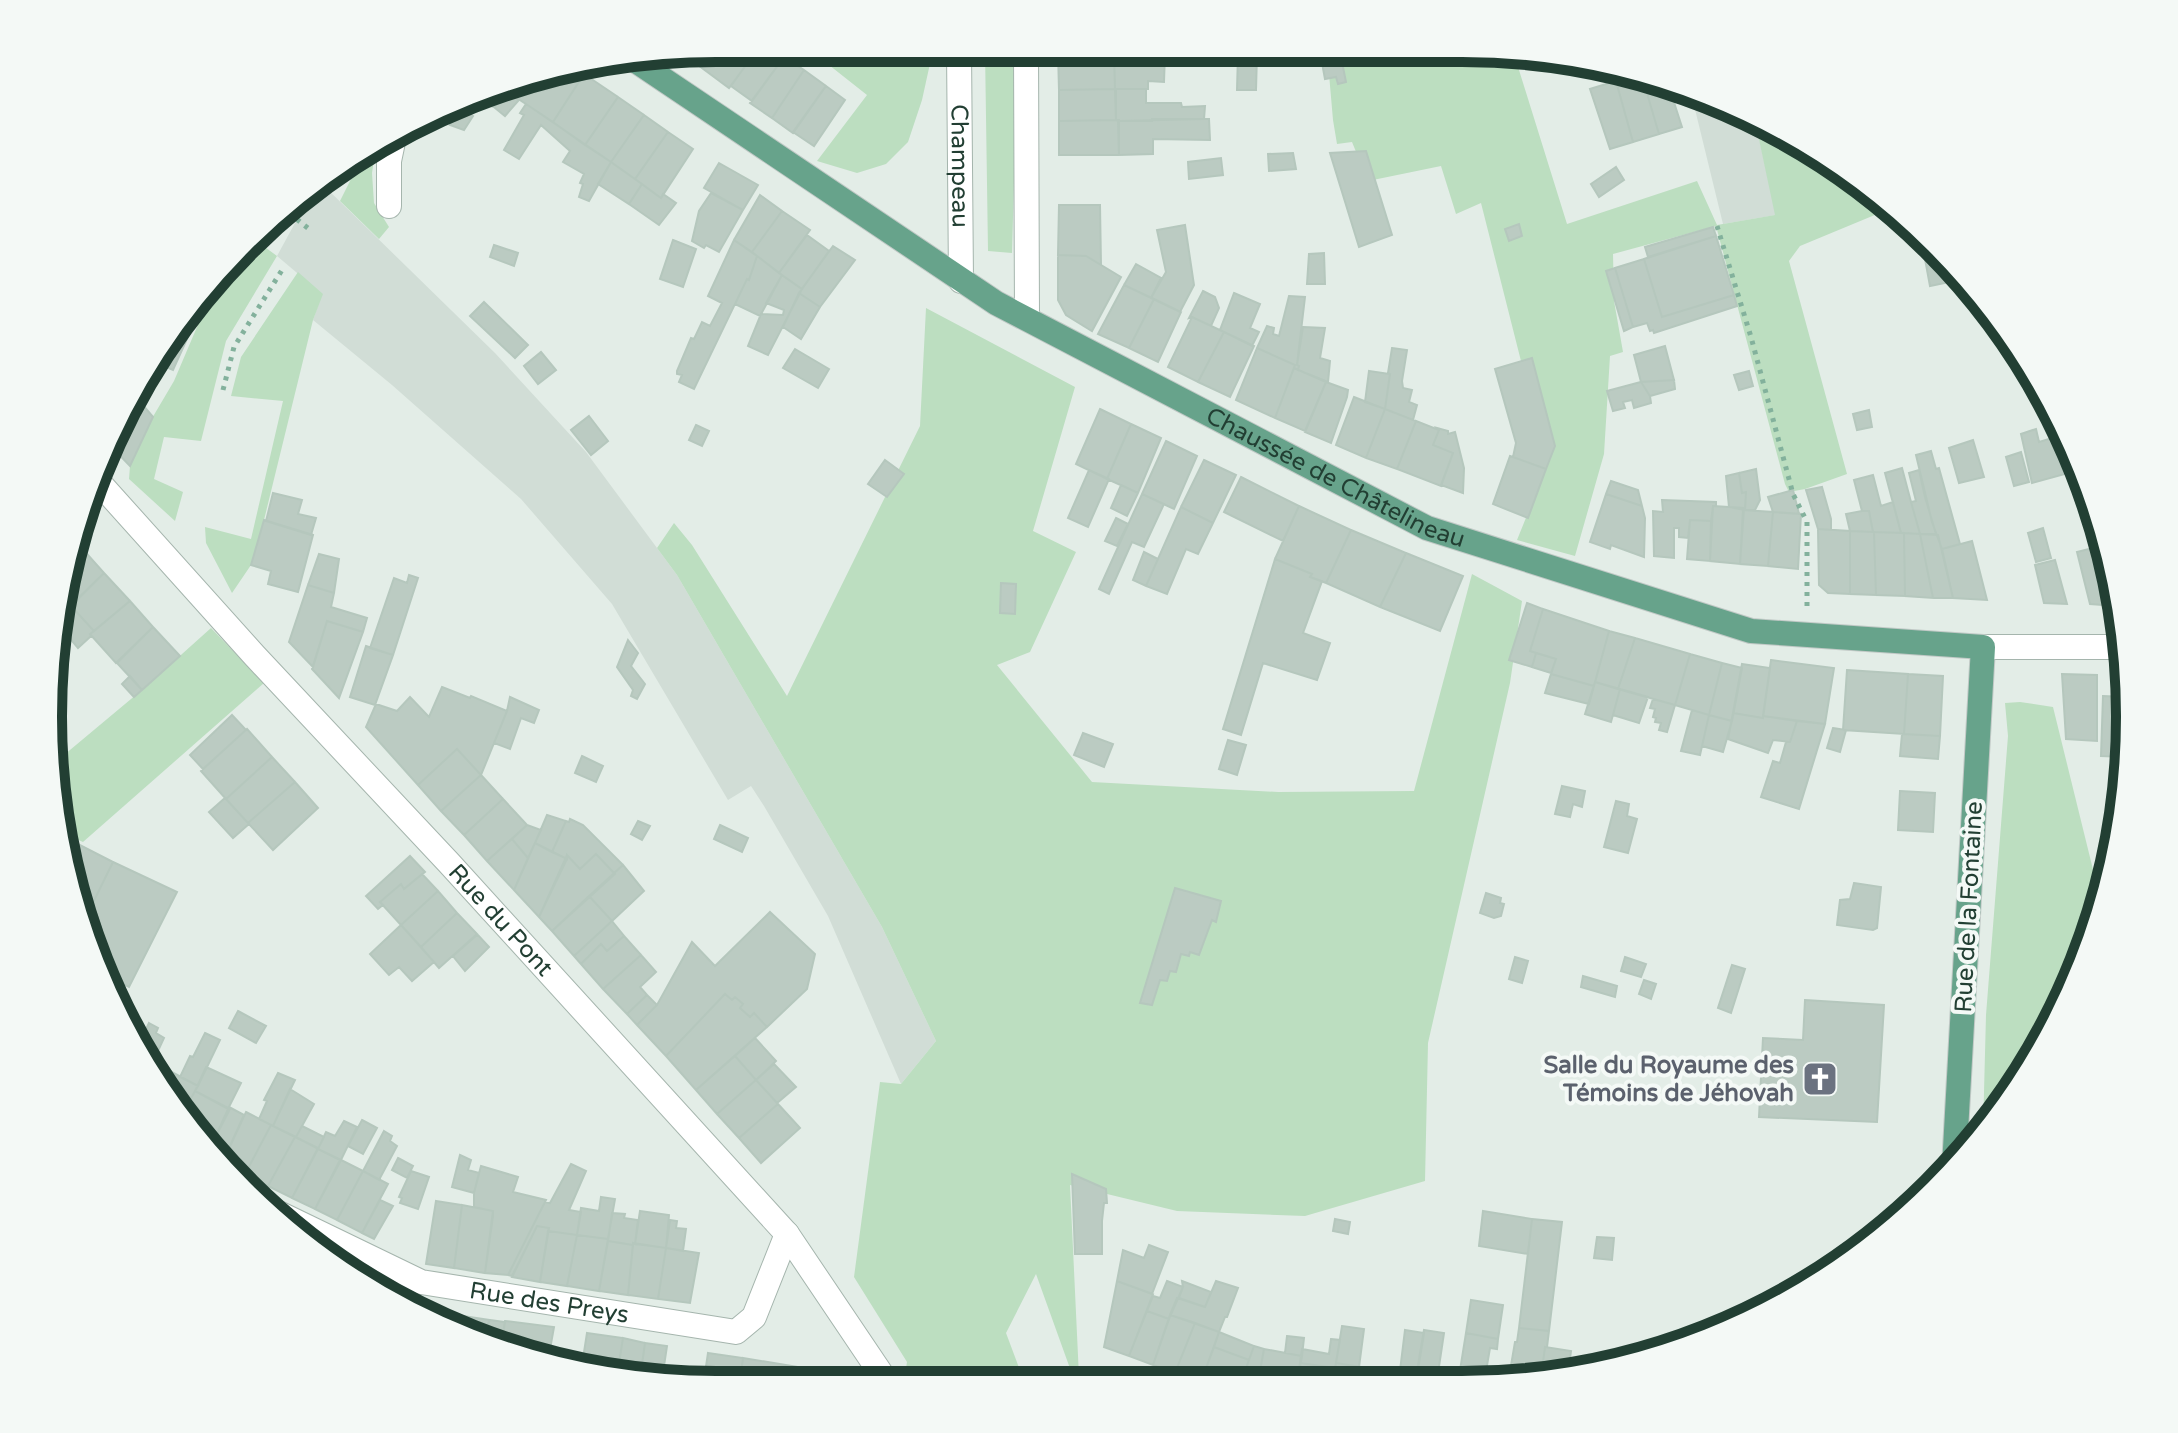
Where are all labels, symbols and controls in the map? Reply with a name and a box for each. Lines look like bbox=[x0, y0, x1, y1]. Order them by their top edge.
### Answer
street label: Champeau bbox=[945, 104, 975, 228]
street label: Chaussée de Châtelineau bbox=[1201, 401, 1469, 554]
street label: Rue de la Fontaine bbox=[1949, 801, 1989, 1013]
street label: Rue du Pont bbox=[442, 858, 559, 982]
place label: Salle du Royaume des Témoins de Jéhovah bbox=[1544, 1051, 1794, 1108]
church icon: Salle du Royaume des Témoins de Jéhovah bbox=[1801, 1060, 1839, 1098]
street label: Rue des Preys bbox=[468, 1275, 631, 1329]

